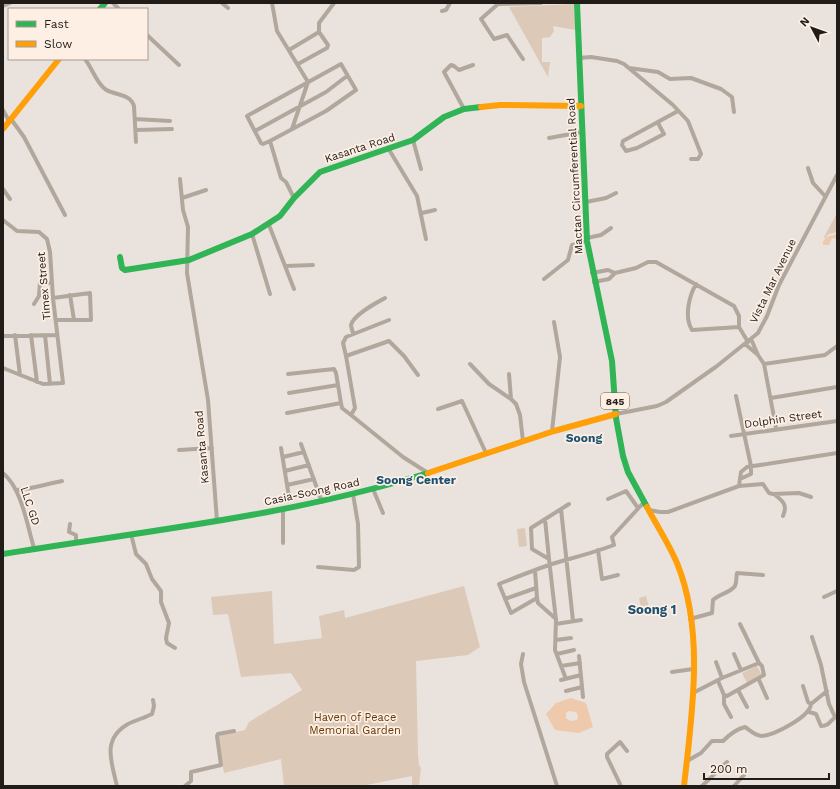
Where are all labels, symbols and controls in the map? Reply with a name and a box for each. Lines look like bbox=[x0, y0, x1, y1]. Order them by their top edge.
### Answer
legend bbox=[8, 8, 148, 60]
north arrow bbox=[792, 8, 832, 48]
text: N bbox=[797, 14, 812, 29]
text: Fast bbox=[44, 17, 69, 31]
text: Slow bbox=[44, 37, 72, 51]
street label: Mactan Circumferential Road bbox=[564, 98, 586, 254]
street label: Kasanta Road bbox=[323, 131, 397, 165]
street label: Vista Mar Avenue bbox=[747, 237, 799, 325]
street label: Timex Street bbox=[35, 251, 53, 321]
road number: 845 bbox=[601, 393, 629, 409]
street label: Dolphin Street bbox=[743, 407, 823, 431]
street label: Kasanta Road bbox=[192, 410, 212, 484]
district label: Soong bbox=[566, 431, 602, 445]
district label: Soong Center bbox=[376, 473, 457, 487]
street label: Casia-Soong Road bbox=[263, 476, 361, 508]
street label: LLC GD bbox=[18, 485, 42, 527]
district label: Soong 1 bbox=[628, 602, 676, 617]
park label: Haven of Peace Memorial Garden bbox=[309, 711, 401, 737]
scale bar bbox=[704, 755, 829, 781]
text: 200 m bbox=[710, 762, 747, 776]

